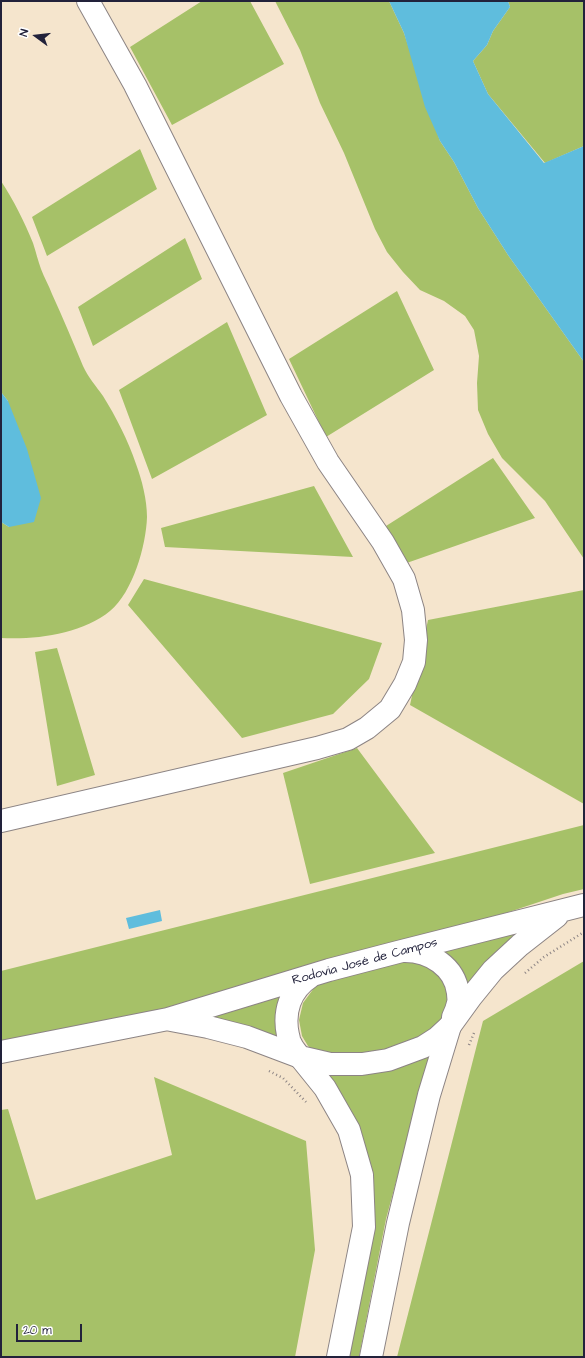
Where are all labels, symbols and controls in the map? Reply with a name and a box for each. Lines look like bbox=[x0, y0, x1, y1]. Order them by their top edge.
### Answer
north arrow bbox=[16, 16, 56, 56]
text: N bbox=[16, 27, 32, 38]
street label: Rodovia José de Campos bbox=[291, 935, 439, 989]
scale bar bbox=[18, 1316, 84, 1342]
text: 20 m bbox=[23, 1322, 52, 1339]

